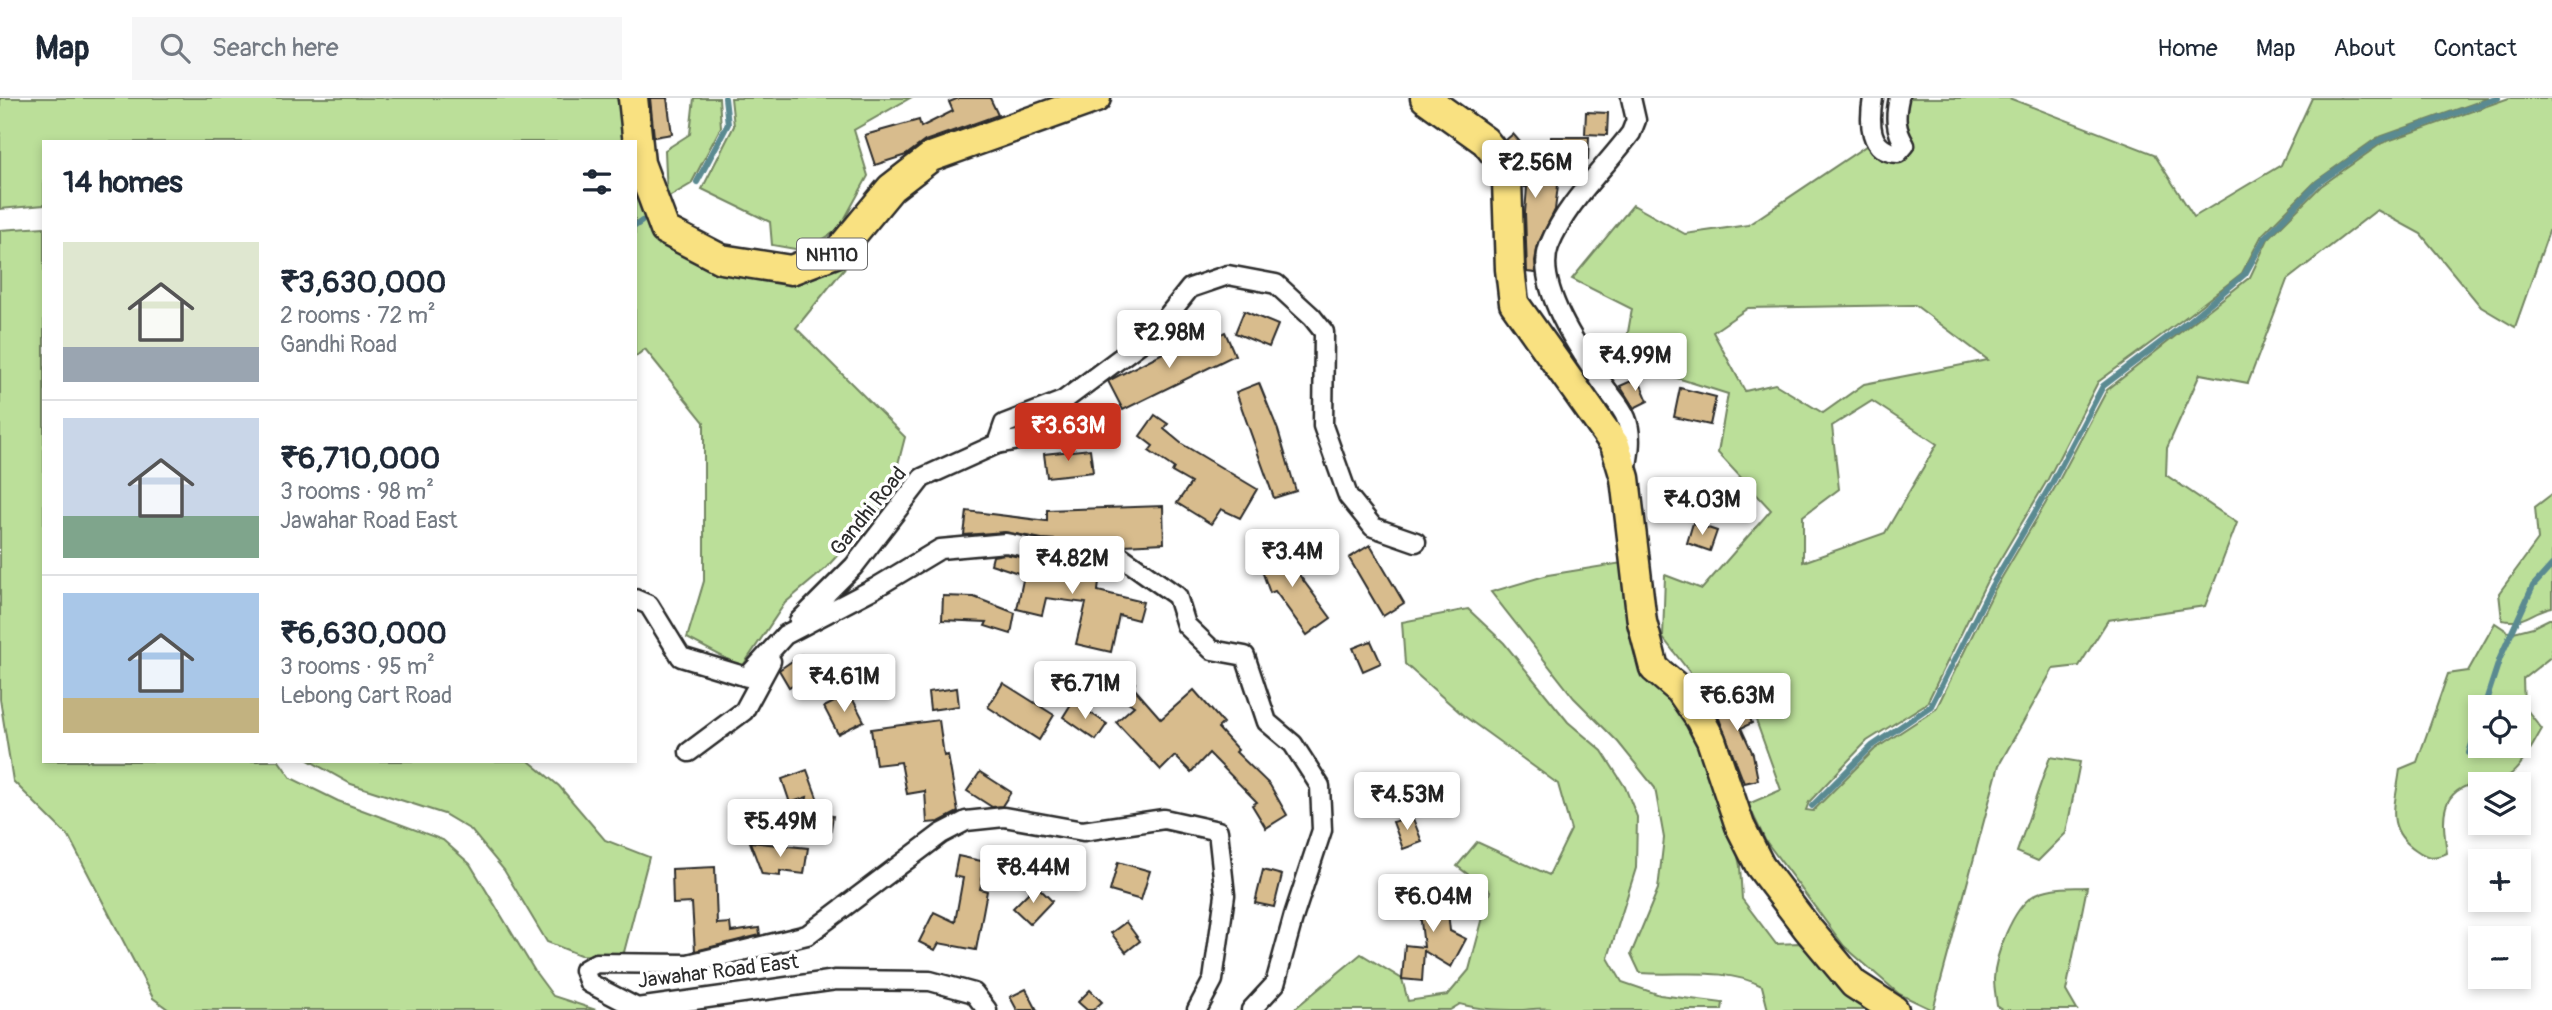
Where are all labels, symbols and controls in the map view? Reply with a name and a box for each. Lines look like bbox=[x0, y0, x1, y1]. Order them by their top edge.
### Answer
search box bbox=[132, 17, 622, 80]
text: Map bbox=[35, 28, 90, 69]
icon: search bbox=[156, 29, 194, 67]
text: Search here bbox=[212, 32, 339, 64]
text: Home bbox=[2157, 34, 2218, 63]
text: Map bbox=[2256, 34, 2296, 63]
text: About bbox=[2334, 34, 2396, 63]
text: Contact bbox=[2434, 34, 2517, 63]
pin: ₹2.56M bbox=[1478, 140, 1592, 200]
text: ₹2.56M bbox=[1498, 148, 1572, 177]
icon: filters bbox=[578, 163, 616, 201]
text: 14 homes bbox=[63, 164, 183, 201]
road number: NH110 bbox=[797, 238, 867, 270]
text: ₹3,630,000 bbox=[280, 264, 446, 301]
icon: home bbox=[119, 270, 203, 354]
text: 2 rooms · 72 m² bbox=[280, 301, 436, 330]
pin: ₹2.98M bbox=[1112, 310, 1226, 370]
text: ₹2.98M bbox=[1133, 318, 1205, 347]
text: Gandhi Road bbox=[280, 330, 397, 359]
pin: ₹4.99M bbox=[1578, 334, 1692, 393]
text: ₹4.99M bbox=[1599, 341, 1671, 370]
pin: ₹3.63M bbox=[1011, 404, 1125, 463]
text: ₹3.63M bbox=[1031, 411, 1105, 440]
text: ₹6,710,000 bbox=[280, 440, 440, 477]
icon: home bbox=[119, 446, 203, 530]
street label: Gandhi Road bbox=[824, 461, 913, 561]
text: 3 rooms · 98 m² bbox=[280, 477, 434, 506]
pin: ₹4.03M bbox=[1645, 478, 1759, 537]
text: ₹4.03M bbox=[1663, 485, 1741, 514]
text: Jawahar Road East bbox=[280, 506, 457, 535]
pin: ₹3.4M bbox=[1243, 530, 1341, 589]
pin: ₹4.82M bbox=[1015, 536, 1129, 596]
text: ₹3.4M bbox=[1261, 537, 1323, 566]
text: ₹4.82M bbox=[1035, 544, 1109, 573]
text: ₹6,630,000 bbox=[280, 615, 447, 652]
icon: home bbox=[119, 621, 203, 705]
text: 3 rooms · 95 m² bbox=[280, 652, 435, 681]
pin: ₹4.61M bbox=[787, 654, 901, 714]
text: ₹4.61M bbox=[808, 662, 880, 691]
pin: ₹6.71M bbox=[1028, 662, 1142, 721]
text: ₹6.71M bbox=[1050, 669, 1120, 698]
pin: ₹6.63M bbox=[1680, 674, 1794, 733]
text: Lebong Cart Road bbox=[280, 681, 452, 710]
text: ₹6.63M bbox=[1699, 681, 1775, 710]
map controls bbox=[2468, 695, 2531, 989]
button: locate bbox=[2468, 695, 2531, 758]
pin: ₹4.53M bbox=[1350, 772, 1464, 832]
button: layers bbox=[2468, 772, 2531, 835]
text: ₹4.53M bbox=[1370, 780, 1444, 809]
pin: ₹5.49M bbox=[723, 800, 837, 859]
text: ₹5.49M bbox=[743, 807, 817, 836]
pin: ₹8.44M bbox=[976, 846, 1090, 905]
button: + bbox=[2468, 849, 2531, 912]
text: ₹8.44M bbox=[996, 853, 1070, 882]
pin: ₹6.04M bbox=[1376, 874, 1490, 934]
text: ₹6.04M bbox=[1394, 882, 1472, 911]
button: − bbox=[2468, 926, 2531, 989]
street label: Jawahar Road East bbox=[636, 948, 801, 995]

